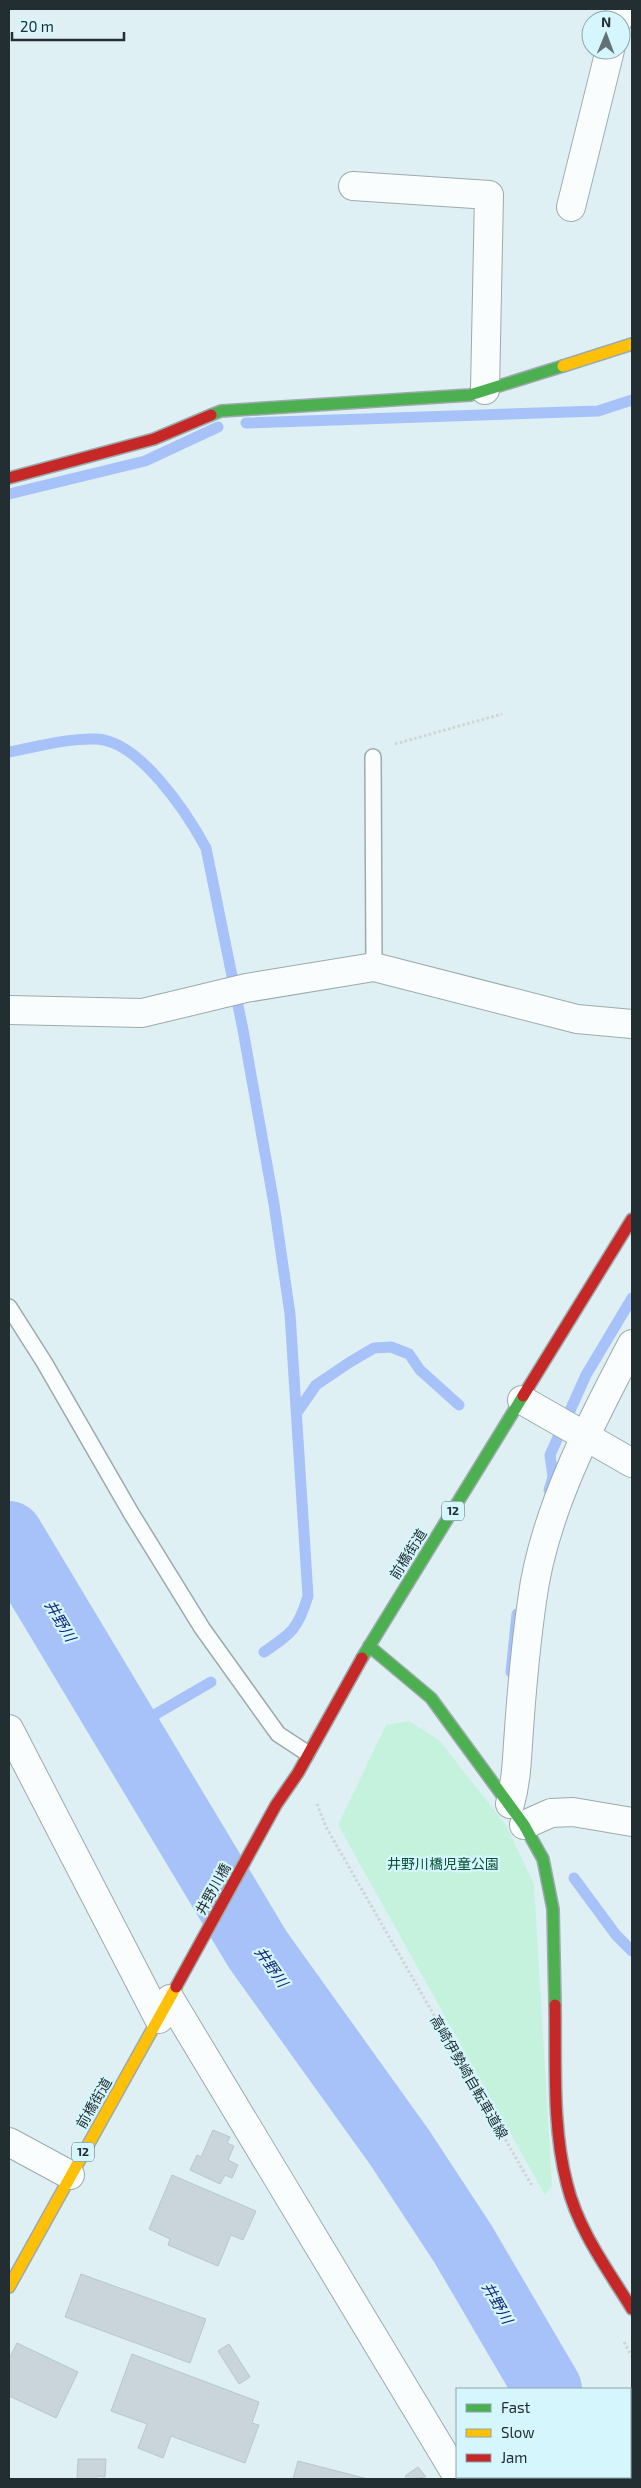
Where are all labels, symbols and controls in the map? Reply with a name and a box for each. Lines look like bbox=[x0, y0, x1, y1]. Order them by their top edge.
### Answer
scale bar bbox=[12, 10, 125, 42]
north arrow bbox=[581, 10, 631, 60]
text: N bbox=[601, 13, 611, 30]
text: 20 m bbox=[20, 17, 54, 35]
road number: 12 bbox=[442, 1502, 464, 1520]
street label: 前橋街道 bbox=[386, 1525, 430, 1582]
water label: 井野川 bbox=[42, 1597, 81, 1646]
park label: 井野川橋児童公園 bbox=[387, 1855, 499, 1872]
street label: 井野川橋 bbox=[192, 1860, 234, 1917]
water label: 井野川 bbox=[252, 1943, 293, 1992]
street label: 高崎伊勢崎自転車道線 bbox=[427, 2012, 512, 2142]
street label: 前橋街道 bbox=[72, 2074, 115, 2131]
road number: 12 bbox=[72, 2142, 94, 2162]
water label: 井野川 bbox=[479, 2279, 518, 2328]
legend bbox=[456, 2388, 631, 2478]
text: Fast bbox=[501, 2398, 531, 2416]
text: Slow bbox=[501, 2423, 535, 2441]
text: Jam bbox=[501, 2448, 527, 2466]

